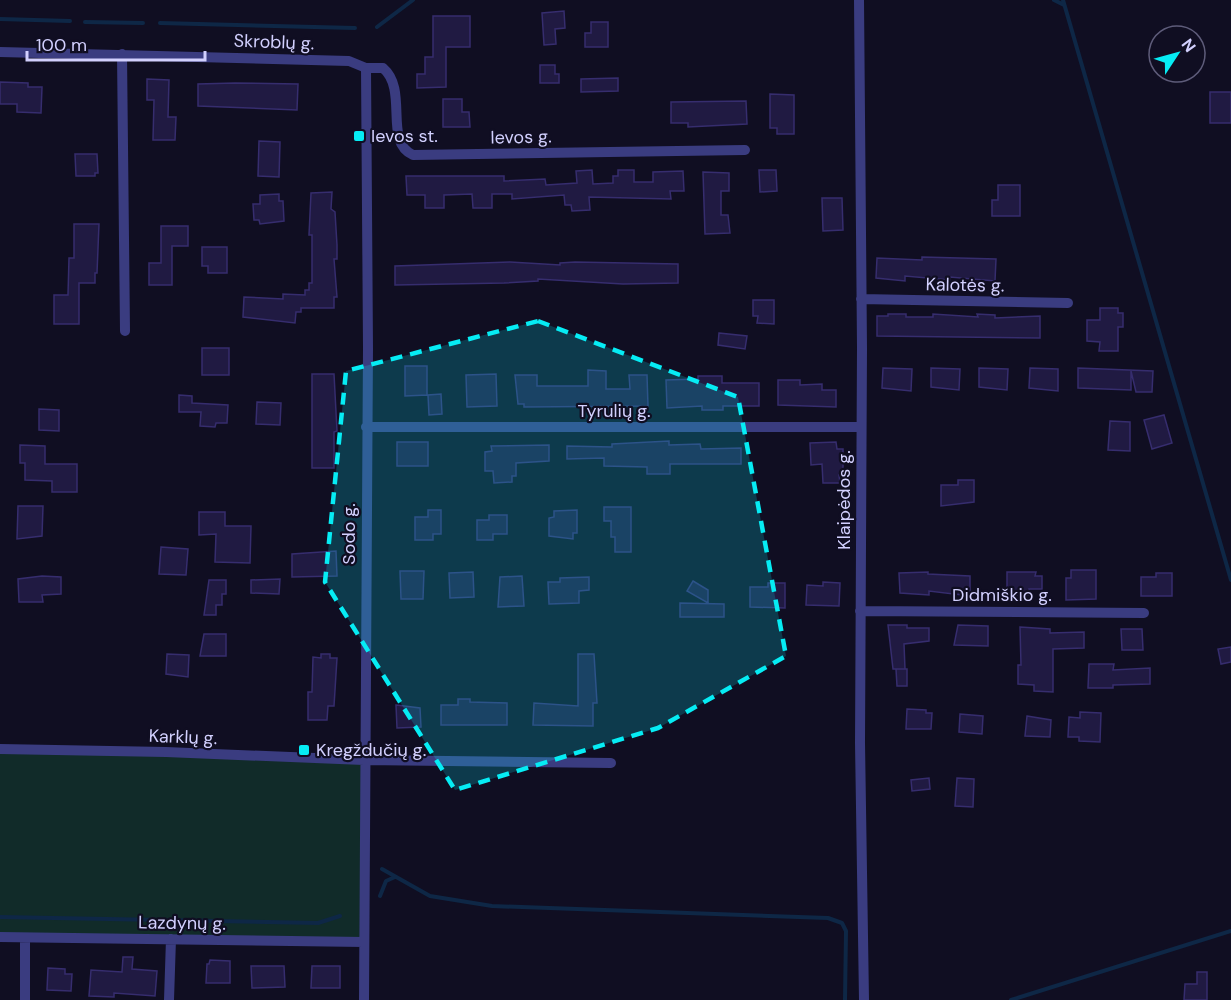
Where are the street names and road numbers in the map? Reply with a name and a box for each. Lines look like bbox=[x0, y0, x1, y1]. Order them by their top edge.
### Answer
street label: Skroblų g. bbox=[233, 29, 315, 55]
street label: Ievos g. bbox=[490, 124, 552, 150]
street label: Kalotės g. bbox=[925, 272, 1005, 298]
street label: Tyrulių g. bbox=[577, 399, 651, 423]
street label: Klaipėdos g. bbox=[832, 450, 856, 550]
street label: Sodo g. bbox=[337, 503, 361, 565]
street label: Didmiškio g. bbox=[952, 583, 1052, 607]
street label: Karklų g. bbox=[148, 724, 218, 750]
street label: Lazdynų g. bbox=[138, 910, 226, 936]

